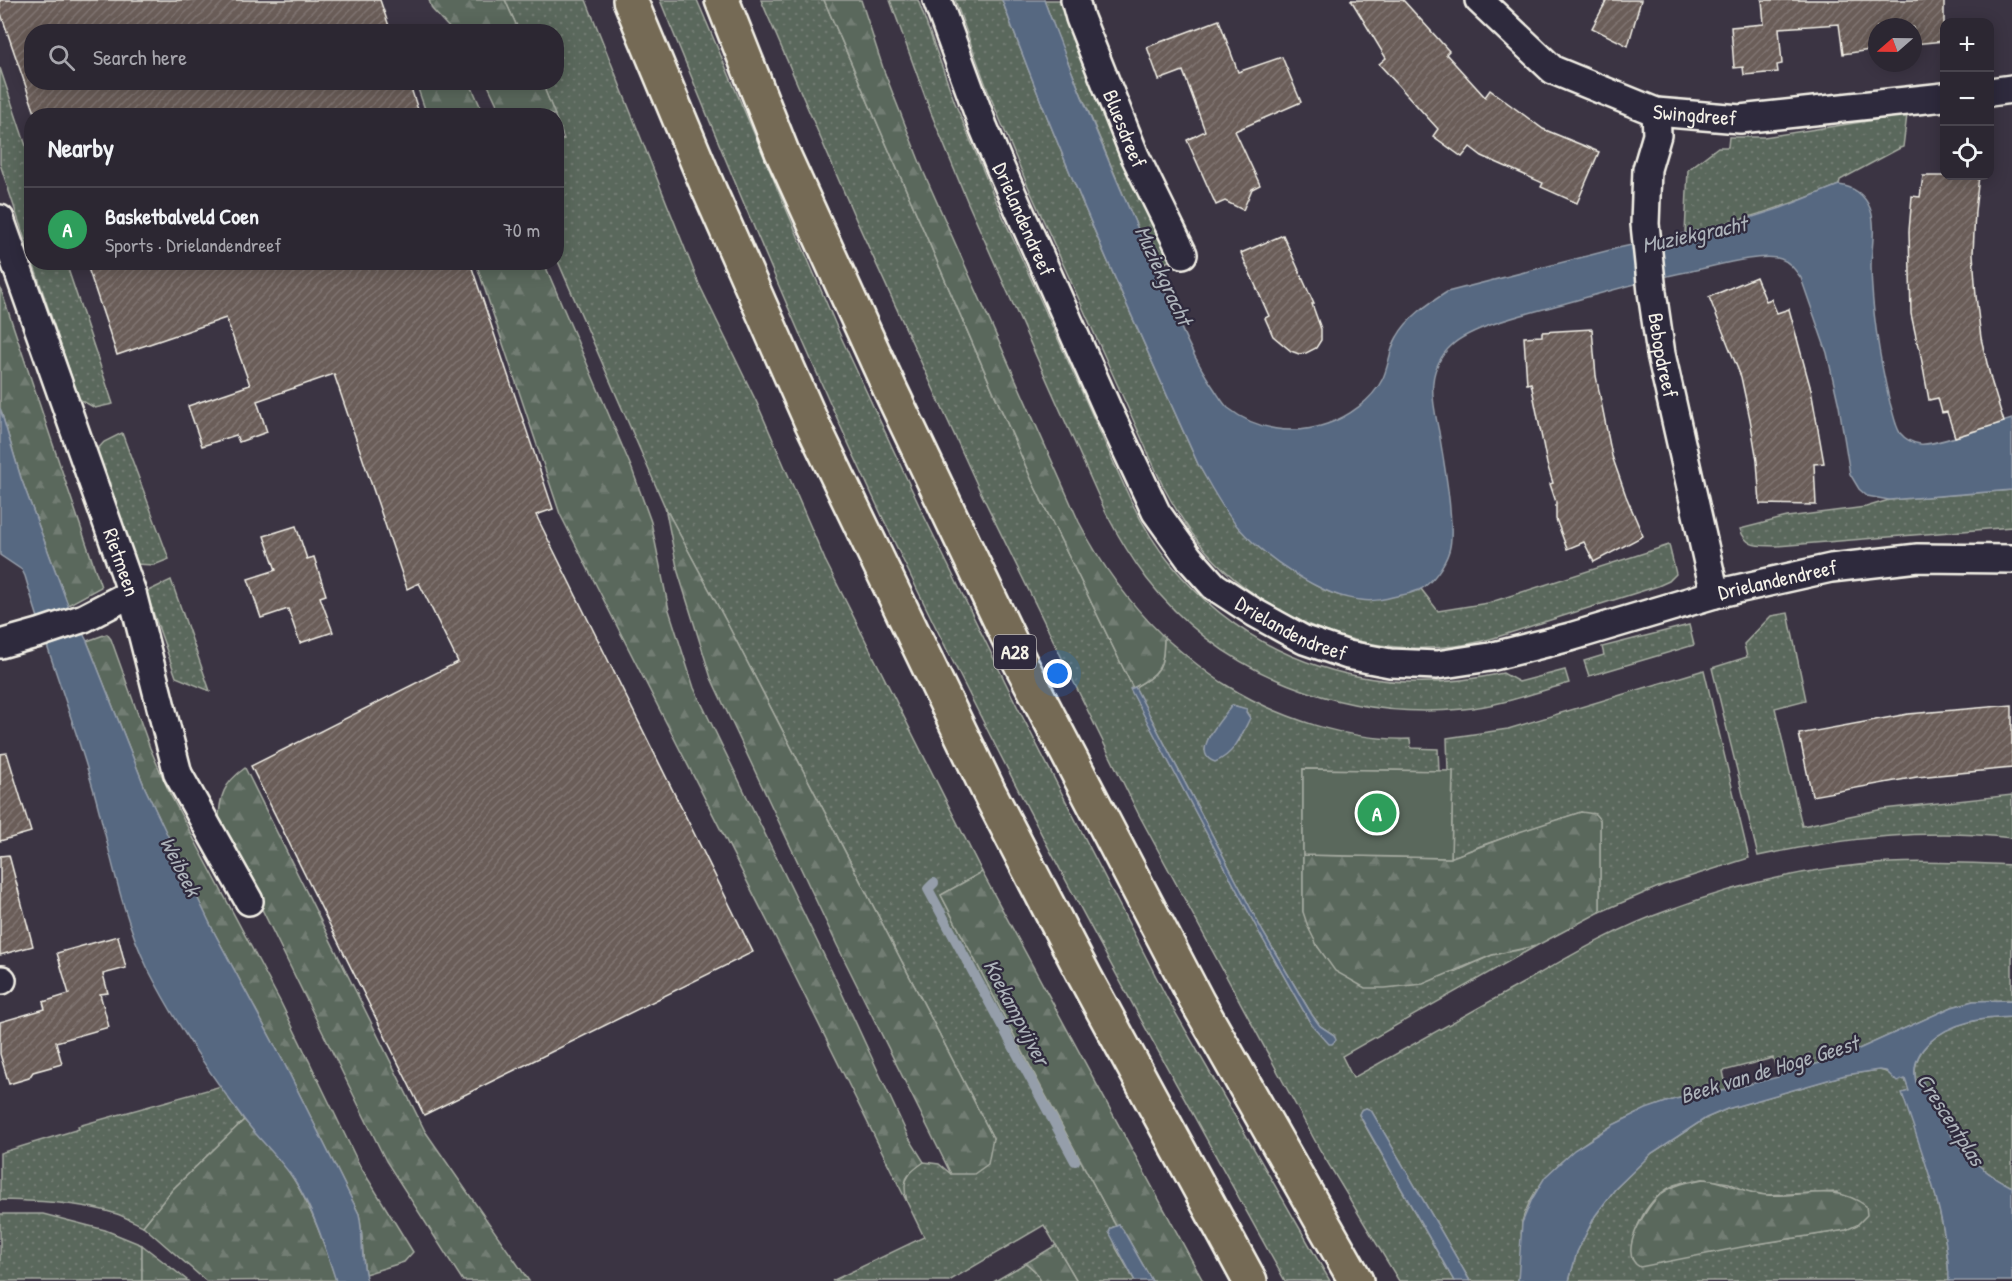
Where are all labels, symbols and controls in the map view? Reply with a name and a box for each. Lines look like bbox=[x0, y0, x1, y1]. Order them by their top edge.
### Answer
north arrow bbox=[1868, 18, 1922, 72]
map controls bbox=[1940, 18, 1994, 180]
button: + bbox=[1940, 18, 1994, 72]
search box bbox=[24, 24, 564, 90]
icon: search bbox=[45, 41, 78, 74]
text: Search here bbox=[93, 42, 187, 72]
button: − bbox=[1940, 72, 1994, 126]
street label: Bluesdreef bbox=[1096, 85, 1154, 173]
street label: Swingdreef bbox=[1652, 97, 1738, 133]
button: locate bbox=[1940, 126, 1994, 180]
text: Nearby bbox=[48, 130, 114, 165]
street label: Drielandendreef bbox=[986, 158, 1062, 281]
text: Basketbalveld Coen bbox=[105, 201, 259, 231]
water label: Muziekgracht bbox=[1639, 208, 1752, 260]
text: A bbox=[63, 216, 72, 243]
text: 70 m bbox=[503, 216, 540, 243]
water label: Muziekgracht bbox=[1128, 220, 1202, 333]
text: Sports · Drielandendreef bbox=[105, 231, 282, 258]
street label: Bebopdreef bbox=[1641, 311, 1685, 401]
street label: Rietmeen bbox=[96, 524, 147, 600]
street label: Drielandendreef bbox=[1715, 552, 1839, 607]
street label: Drielandendreef bbox=[1230, 589, 1351, 668]
road number: A28 bbox=[994, 635, 1036, 669]
your location bbox=[1043, 659, 1072, 688]
pin: A bbox=[1358, 790, 1396, 836]
water label: Weibeek bbox=[153, 831, 209, 903]
water label: Koekampvijver bbox=[976, 954, 1059, 1073]
water label: Beek van de Hoge Geest bbox=[1676, 1027, 1865, 1110]
water label: Crescentplas bbox=[1910, 1067, 1994, 1173]

